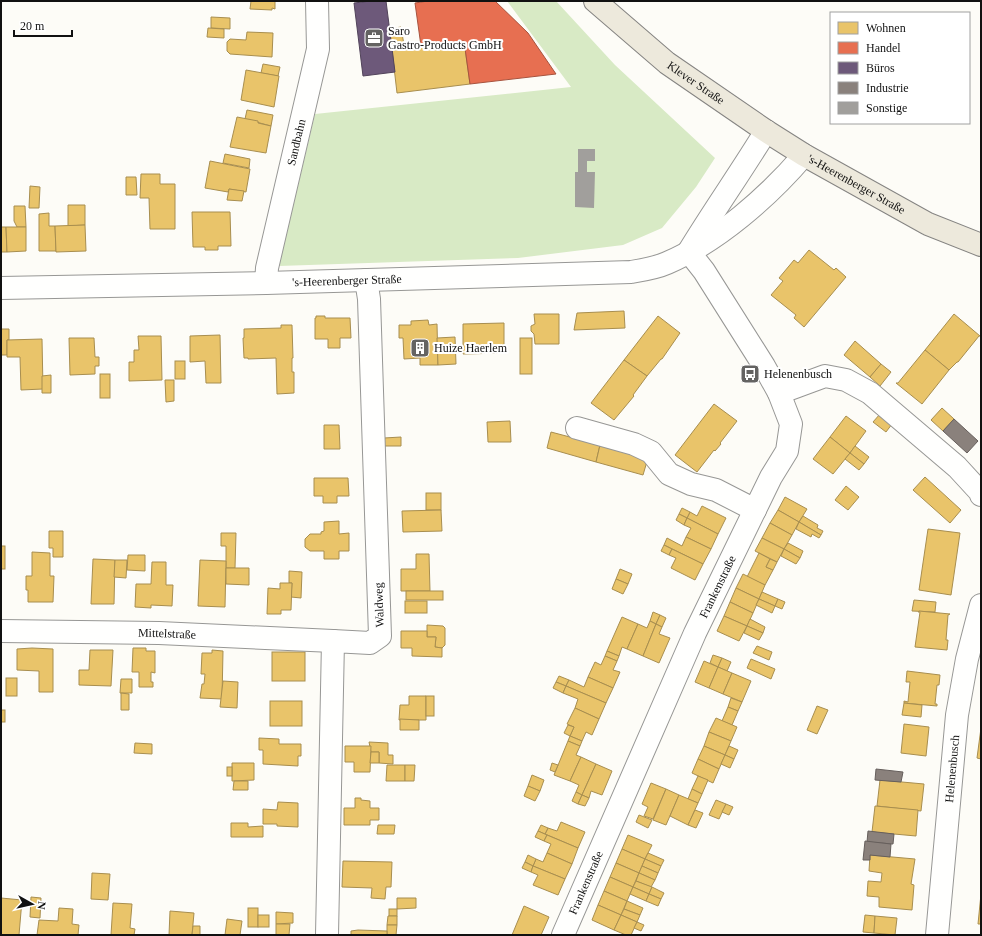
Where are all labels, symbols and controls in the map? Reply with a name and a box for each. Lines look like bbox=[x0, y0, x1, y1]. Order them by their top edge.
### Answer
scale bar bbox=[14, 12, 72, 38]
legend bbox=[830, 12, 970, 124]
text: 20 m bbox=[20, 19, 45, 33]
text: Wohnen bbox=[866, 21, 906, 35]
place label: Saro Gastro-Products GmbH bbox=[388, 24, 502, 52]
office icon: Saro Gastro-Products GmbH bbox=[363, 27, 385, 49]
text: Handel bbox=[866, 41, 901, 55]
street label: Klever Straße bbox=[665, 58, 727, 107]
text: Büros bbox=[866, 61, 895, 75]
text: Industrie bbox=[866, 81, 909, 95]
text: Sonstige bbox=[866, 101, 907, 115]
street label: Sandbahn bbox=[284, 118, 308, 167]
street label: 's-Heerenberger Straße bbox=[805, 151, 908, 217]
street label: 's-Heerenberger Straße bbox=[292, 272, 402, 289]
building icon: Huize Haerlem bbox=[409, 337, 431, 359]
place label: Huize Haerlem bbox=[434, 341, 508, 355]
bus stop icon: Helenenbusch bbox=[739, 363, 761, 385]
place label: Helenenbusch bbox=[764, 367, 832, 381]
street label: Frankenstraße bbox=[696, 553, 739, 620]
street label: Waldweg bbox=[371, 582, 387, 628]
street label: Mittelstraße bbox=[138, 626, 196, 642]
street label: Helenenbusch bbox=[942, 734, 962, 803]
street label: Frankenstraße bbox=[566, 849, 606, 917]
north arrow bbox=[12, 884, 52, 924]
text: N bbox=[35, 901, 48, 910]

